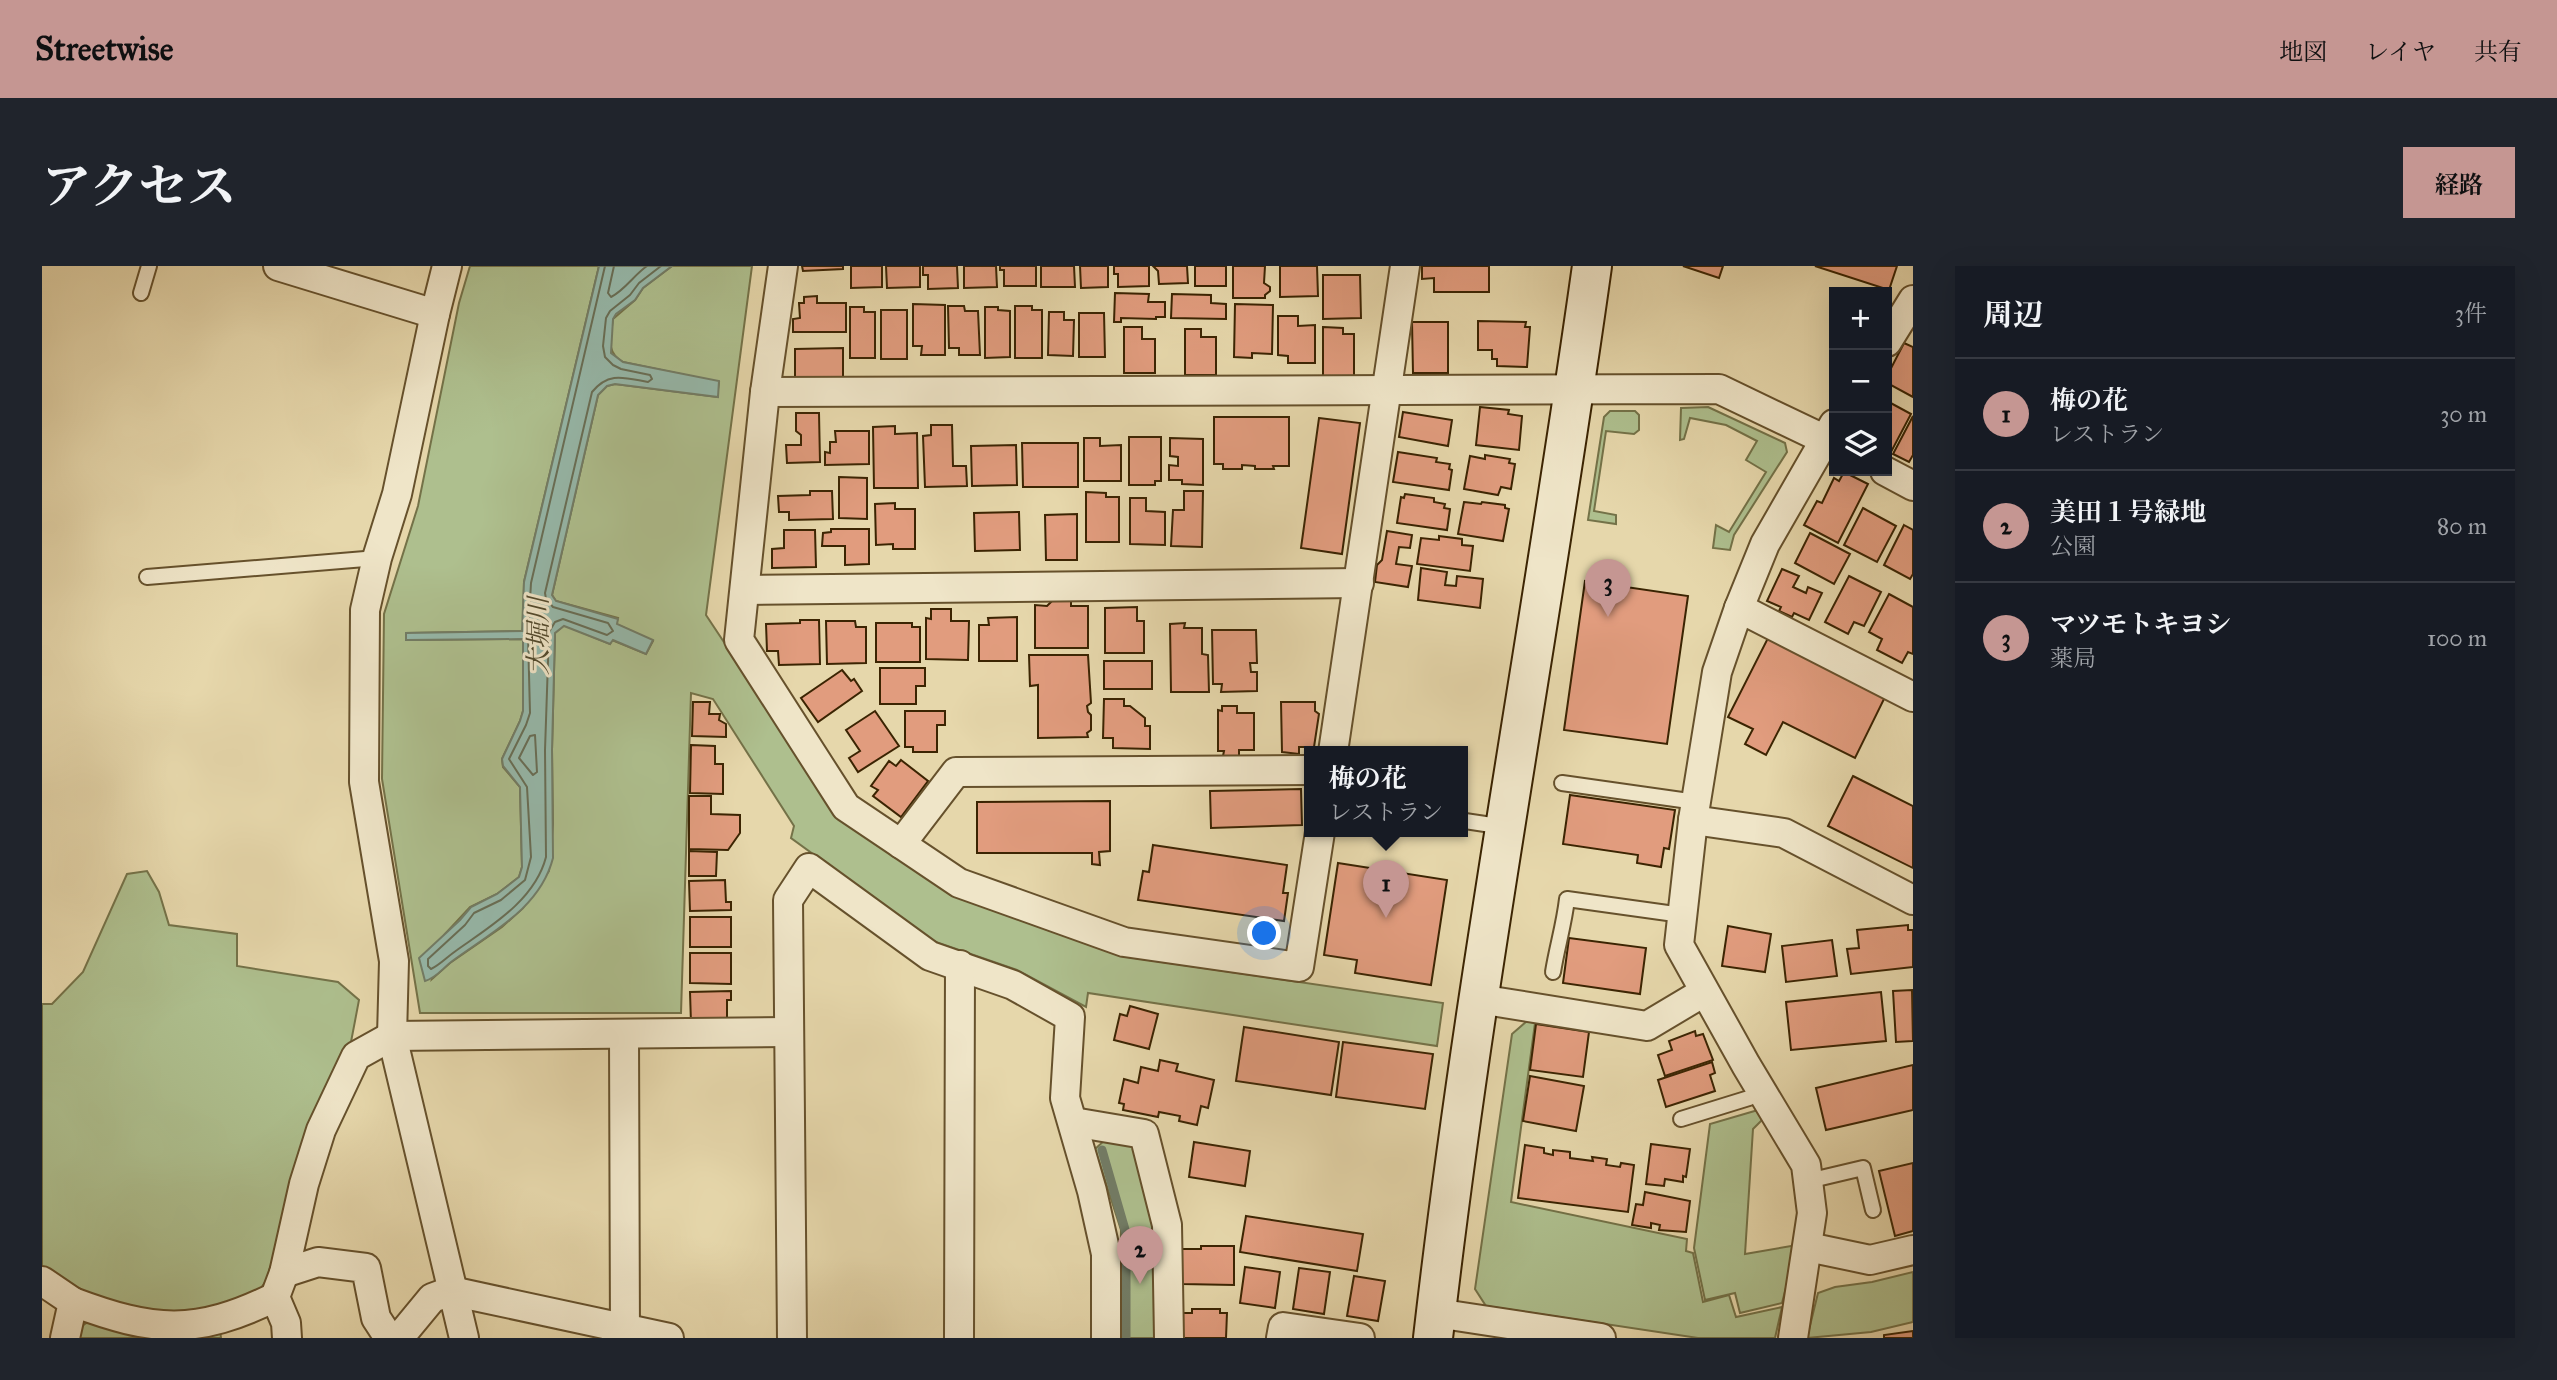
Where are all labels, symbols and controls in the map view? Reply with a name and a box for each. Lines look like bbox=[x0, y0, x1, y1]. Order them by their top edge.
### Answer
text: Streetwise bbox=[35, 29, 173, 69]
text: 地図 bbox=[2279, 37, 2327, 67]
text: レイヤ bbox=[2365, 37, 2436, 67]
text: 共有 bbox=[2474, 37, 2522, 67]
button: 経路 bbox=[2403, 147, 2515, 218]
text: アクセス bbox=[42, 157, 237, 216]
map controls bbox=[1829, 287, 1892, 476]
button: + bbox=[1829, 287, 1892, 350]
text: 周辺 bbox=[1983, 297, 2043, 333]
text: 3件 bbox=[2455, 299, 2487, 327]
button: − bbox=[1829, 350, 1892, 413]
text: 梅の花 bbox=[2050, 384, 2128, 416]
text: 1 bbox=[2001, 400, 2011, 428]
text: 30 m bbox=[2440, 400, 2487, 428]
button: layers bbox=[1829, 413, 1892, 476]
text: レストラン bbox=[2050, 420, 2164, 448]
text: 美田１号緑地 bbox=[2050, 496, 2206, 528]
text: 2 bbox=[2000, 512, 2012, 540]
text: 80 m bbox=[2437, 512, 2487, 540]
text: 公園 bbox=[2050, 532, 2096, 560]
pin: 3 bbox=[1585, 559, 1631, 617]
water label: 大堀川 bbox=[522, 594, 554, 675]
text: マツモトキヨシ bbox=[2050, 608, 2231, 640]
text: 3 bbox=[2001, 624, 2011, 652]
text: 100 m bbox=[2427, 624, 2487, 652]
text: 薬局 bbox=[2050, 644, 2096, 672]
popup bbox=[1304, 746, 1468, 837]
text: 梅の花 bbox=[1329, 762, 1407, 794]
text: レストラン bbox=[1329, 798, 1443, 826]
pin: 1 bbox=[1363, 860, 1409, 918]
your location bbox=[1247, 916, 1281, 950]
pin: 2 bbox=[1117, 1226, 1163, 1284]

